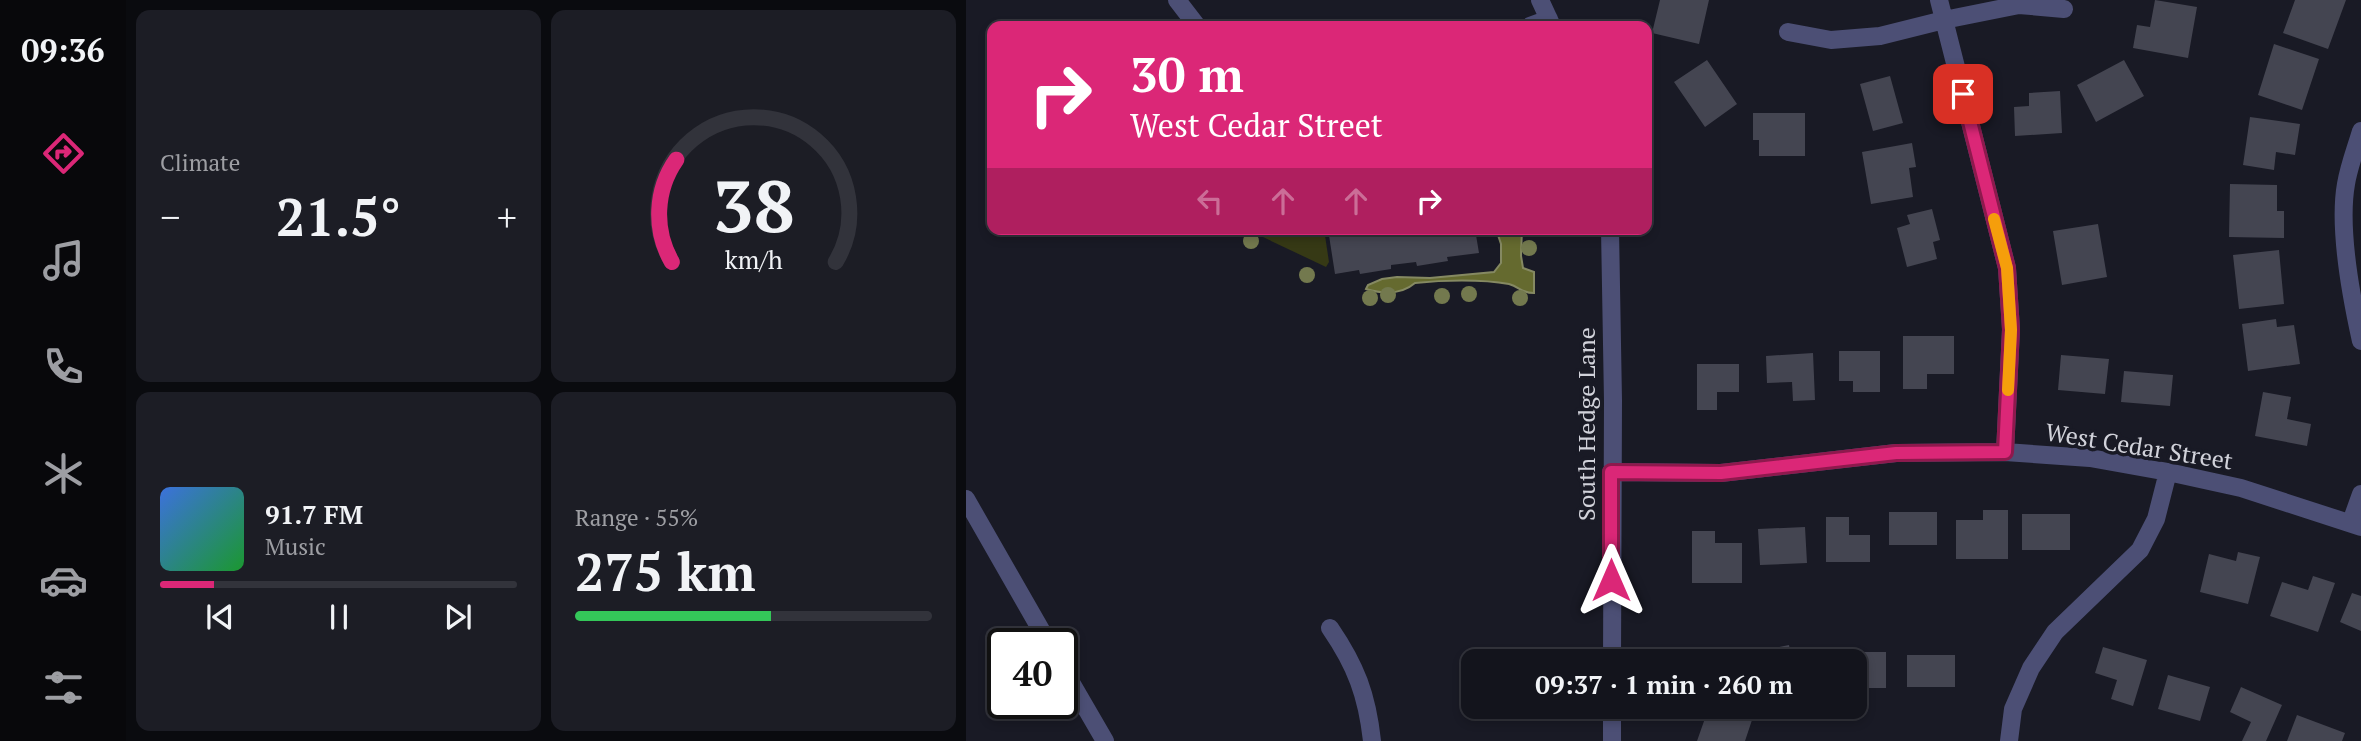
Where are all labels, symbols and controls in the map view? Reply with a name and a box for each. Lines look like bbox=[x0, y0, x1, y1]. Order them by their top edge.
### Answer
text: 09:36 bbox=[21, 29, 105, 71]
text: 30 m bbox=[1130, 41, 1244, 106]
icon: right bbox=[1015, 49, 1106, 140]
pin bbox=[1933, 64, 1993, 124]
icon: arrive bbox=[1944, 75, 1982, 113]
text: West Cedar Street bbox=[1130, 104, 1383, 146]
icon: directions bbox=[39, 129, 88, 178]
text: Climate bbox=[160, 147, 240, 178]
text: 38 bbox=[712, 156, 795, 253]
text: 21.5° bbox=[276, 182, 401, 251]
icon: left bbox=[1191, 182, 1229, 220]
icon: ahead bbox=[1264, 182, 1302, 220]
icon: ahead bbox=[1337, 182, 1375, 220]
icon: right bbox=[1410, 182, 1448, 220]
text: − bbox=[160, 192, 180, 242]
text: + bbox=[497, 192, 517, 242]
icon: music bbox=[39, 236, 88, 285]
text: km/h bbox=[725, 243, 783, 276]
street label: South Hedge Lane bbox=[1570, 327, 1602, 521]
icon: phone bbox=[39, 342, 88, 391]
street label: West Cedar Street bbox=[2043, 415, 2235, 477]
icon: climate bbox=[39, 449, 88, 498]
text: 91.7 FM bbox=[265, 497, 363, 531]
text: Range · 55% bbox=[575, 502, 698, 533]
text: Music bbox=[265, 531, 326, 562]
text: 275 km bbox=[575, 537, 756, 606]
position arrow bbox=[1574, 543, 1648, 617]
icon: car bbox=[39, 556, 88, 605]
icon: previous bbox=[201, 598, 239, 636]
icon: pause bbox=[320, 598, 358, 636]
icon: next bbox=[439, 598, 477, 636]
speed limit sign: 40 bbox=[987, 628, 1078, 719]
icon: filters bbox=[39, 663, 88, 712]
text: 09:37 · 1 min · 260 m bbox=[1535, 667, 1793, 701]

